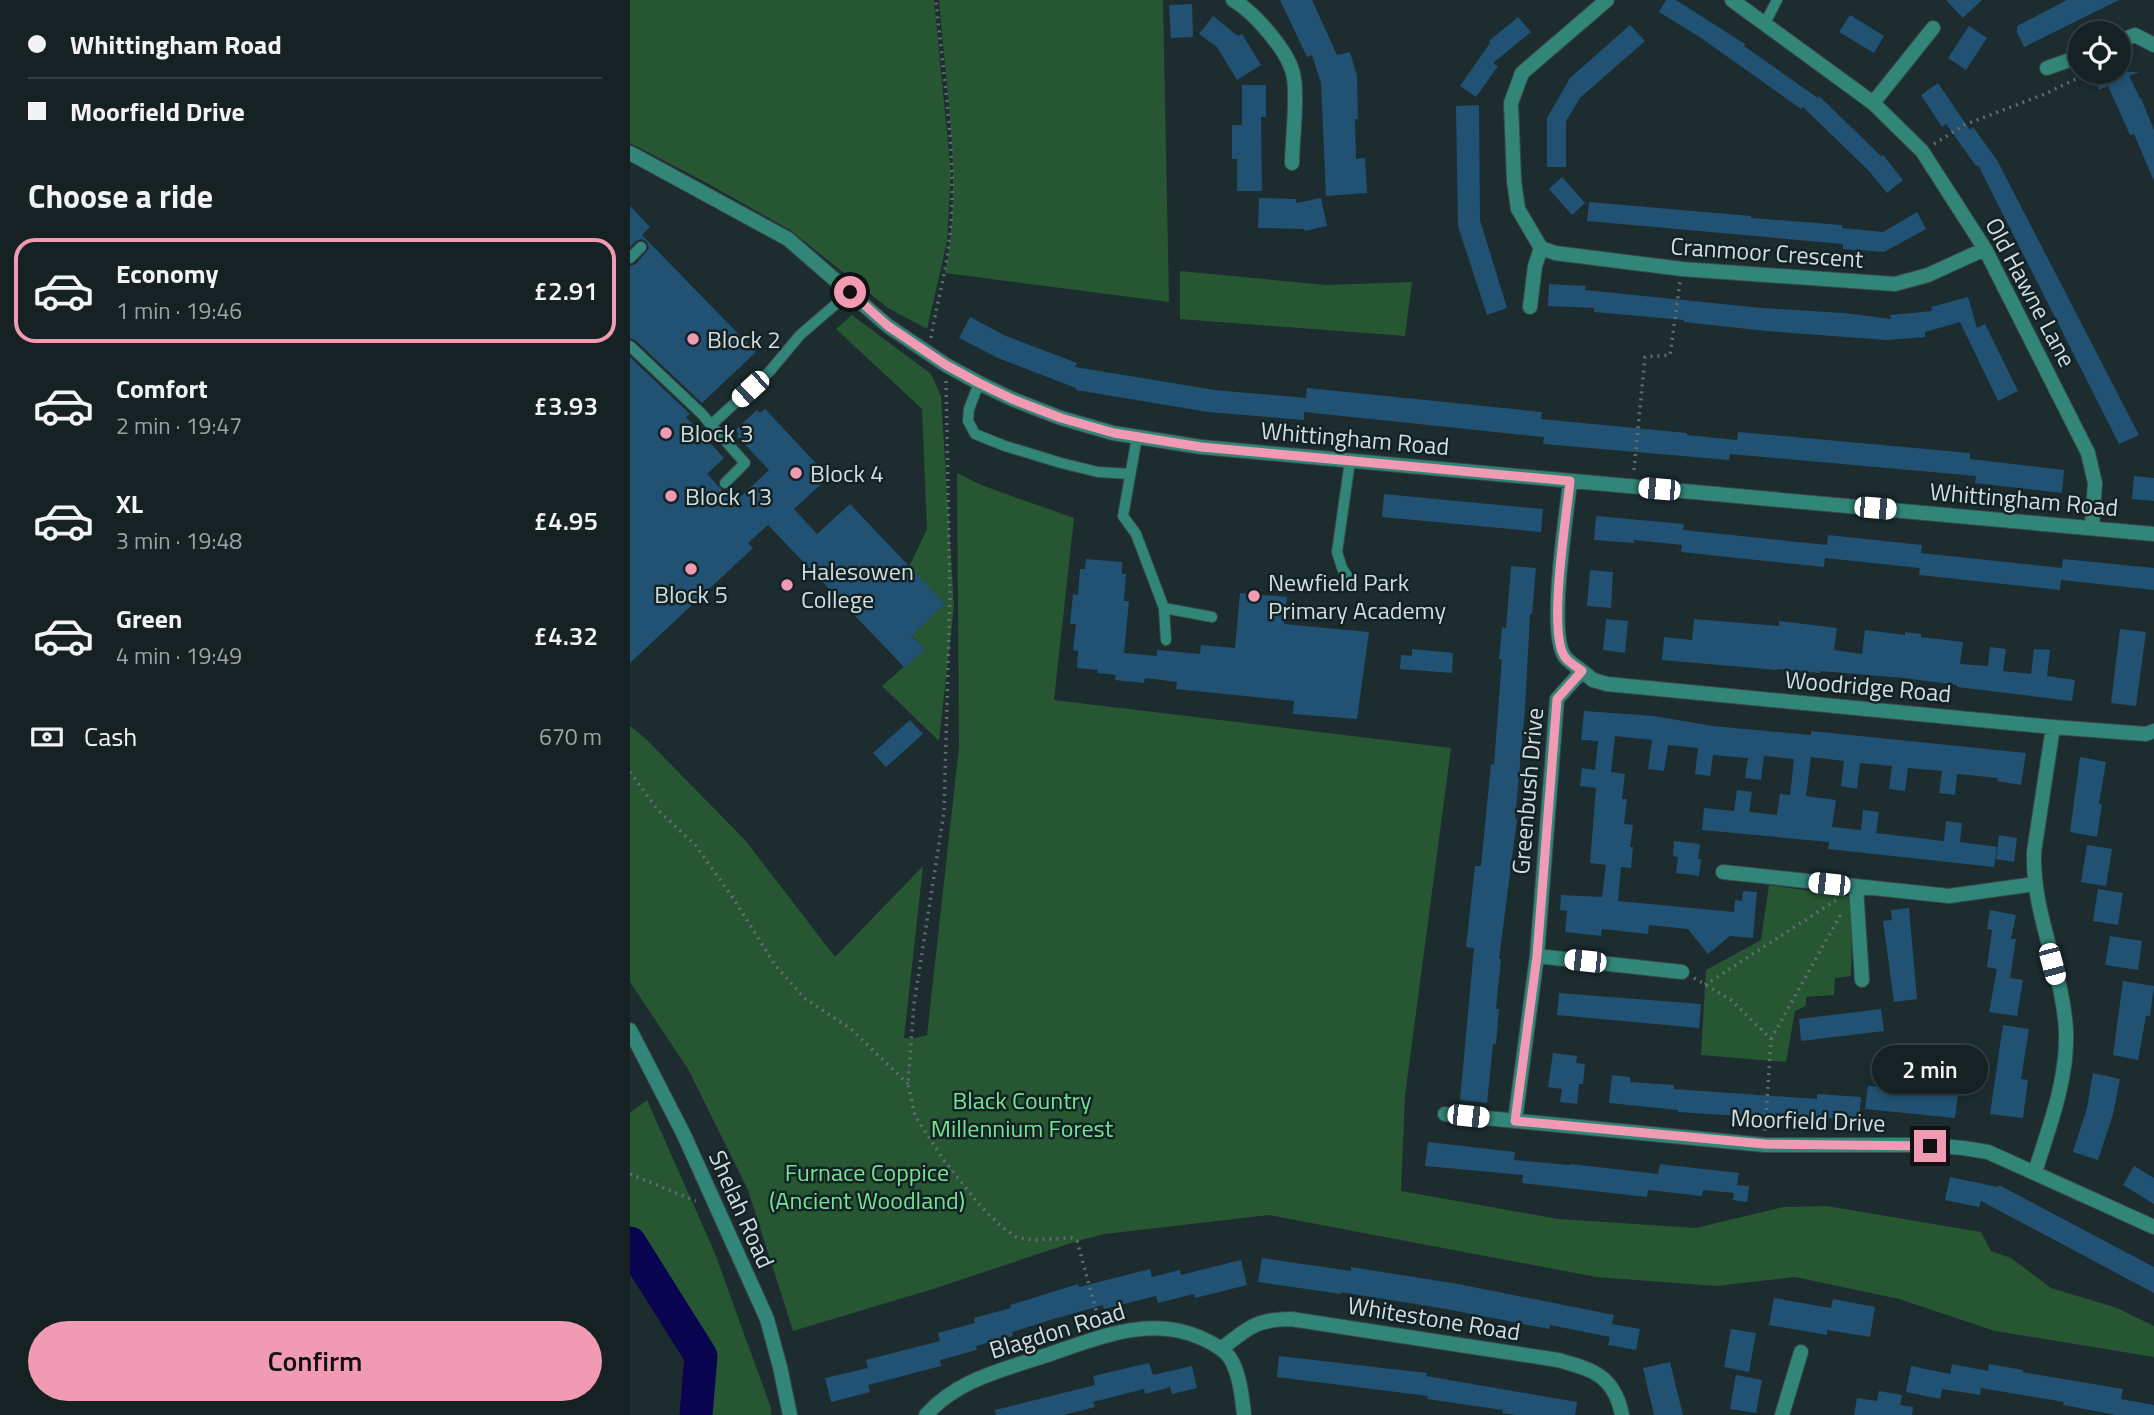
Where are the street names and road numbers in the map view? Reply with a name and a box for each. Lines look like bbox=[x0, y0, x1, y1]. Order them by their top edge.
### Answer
street label: Old Hawne Lane bbox=[1976, 211, 2086, 373]
street label: Cranmoor Crescent bbox=[1669, 227, 1865, 277]
street label: Whittingham Road bbox=[1259, 412, 1451, 464]
street label: Whittingham Road bbox=[1928, 473, 2120, 525]
street label: Woodridge Road bbox=[1783, 661, 1953, 711]
street label: Greenbush Drive bbox=[1502, 706, 1552, 876]
street label: Moorfield Drive bbox=[1730, 1099, 1886, 1141]
street label: Shelah Road bbox=[700, 1144, 784, 1274]
street label: Whitestone Road bbox=[1345, 1287, 1523, 1349]
street label: Blagdon Road bbox=[985, 1292, 1129, 1368]

